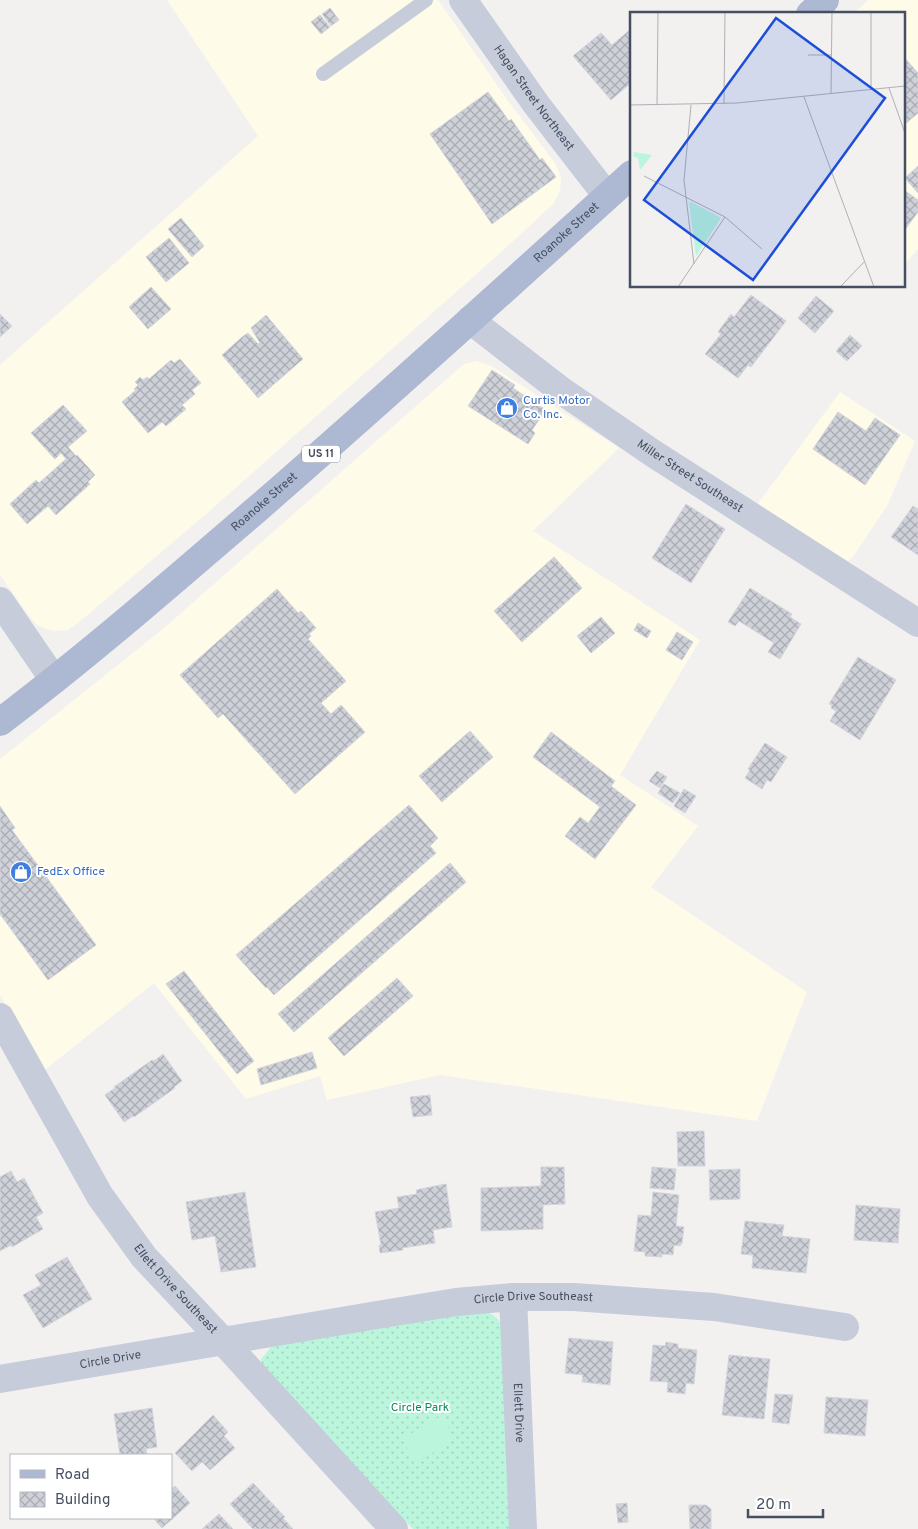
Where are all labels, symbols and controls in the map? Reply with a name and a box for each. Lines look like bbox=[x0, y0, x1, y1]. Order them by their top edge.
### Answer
inset map bbox=[630, 12, 906, 288]
street label: Hagan Street Northeast bbox=[489, 42, 578, 155]
street label: Roanoke Street bbox=[531, 199, 603, 267]
place label: Curtis Motor Co. Inc. bbox=[523, 393, 591, 423]
shop icon: Curtis Motor Co. Inc. bbox=[495, 396, 519, 420]
street label: Miller Street Southeast bbox=[633, 436, 746, 517]
road number: US 11 bbox=[302, 446, 340, 462]
street label: Roanoke Street bbox=[228, 469, 301, 536]
shop icon: FedEx Office bbox=[9, 860, 33, 884]
place label: FedEx Office bbox=[37, 864, 105, 880]
street label: Ellett Drive Southeast bbox=[129, 1241, 221, 1338]
street label: Circle Drive Southeast bbox=[473, 1289, 594, 1308]
street label: Circle Drive bbox=[78, 1347, 142, 1373]
street label: Ellett Drive bbox=[509, 1383, 527, 1443]
park label: Circle Park bbox=[391, 1400, 449, 1416]
legend bbox=[10, 1454, 172, 1519]
text: Road bbox=[55, 1466, 90, 1485]
scale bar bbox=[748, 1486, 823, 1518]
text: Building bbox=[55, 1491, 110, 1510]
text: 20 m bbox=[756, 1496, 791, 1515]

